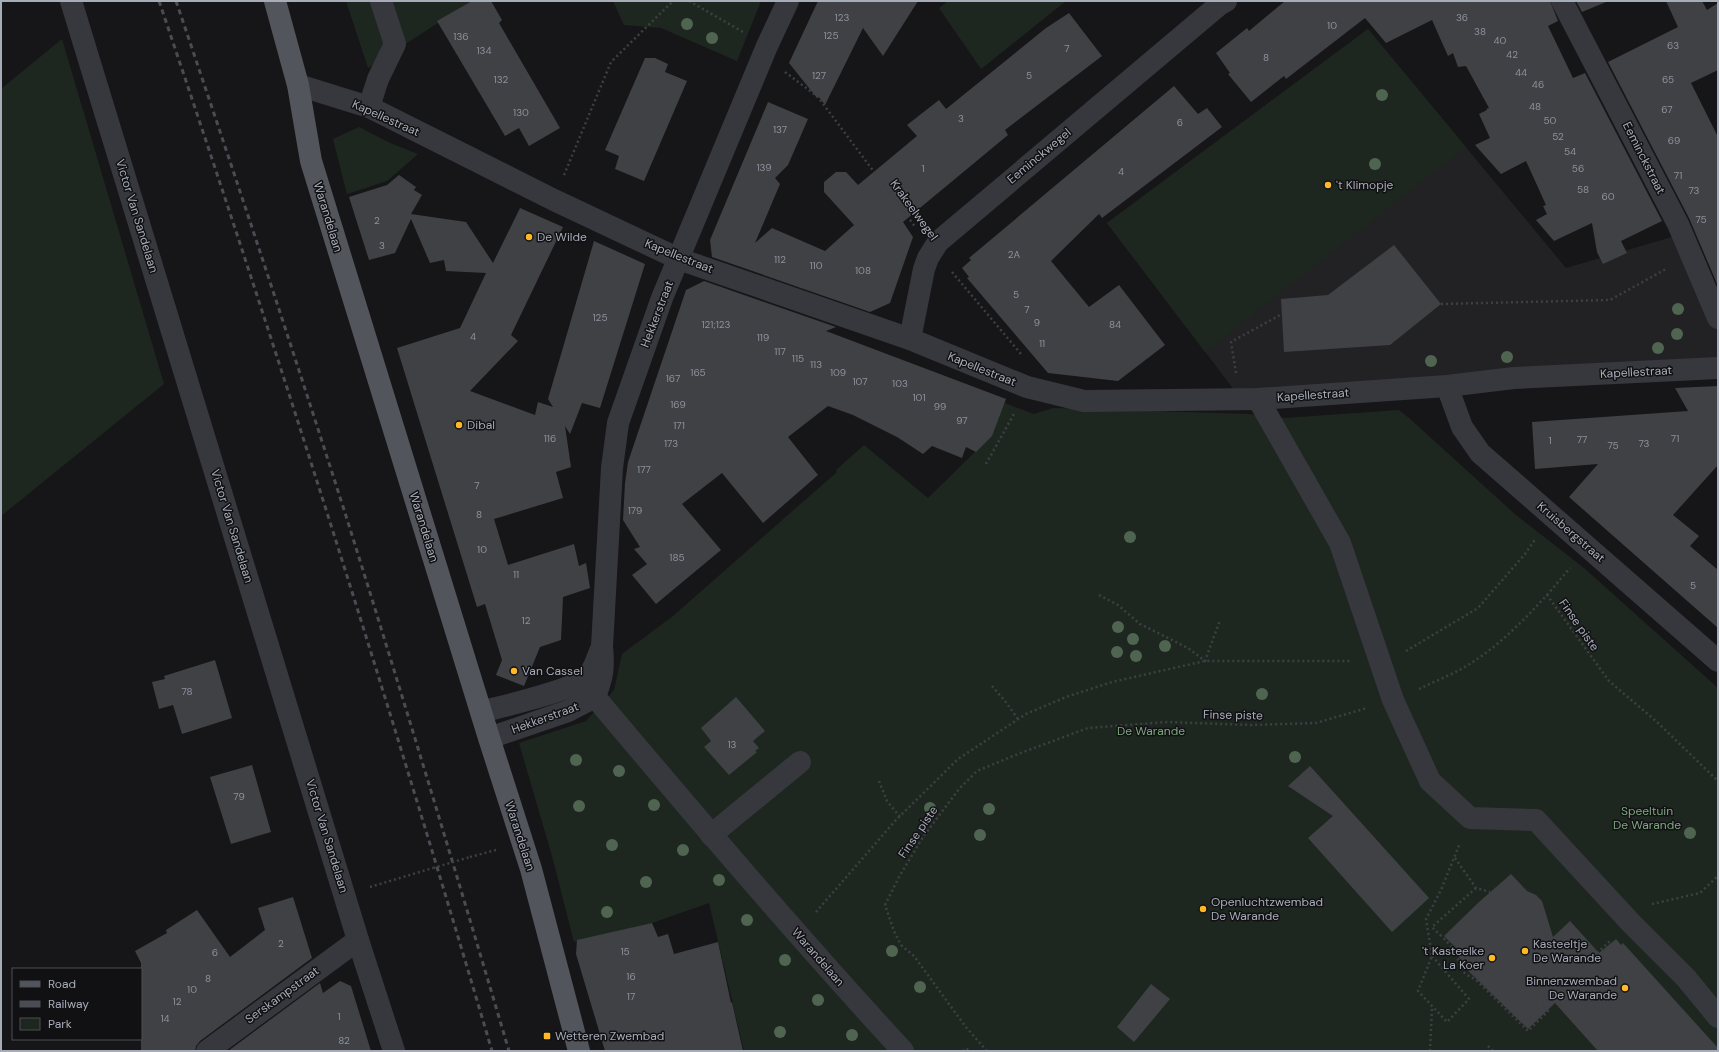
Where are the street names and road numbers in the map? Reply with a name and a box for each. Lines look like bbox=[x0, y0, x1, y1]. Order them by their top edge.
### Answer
street label: Kapellestraat bbox=[350, 96, 423, 140]
street label: Eeminckstraat bbox=[1619, 119, 1669, 197]
street label: Eeminckwegel bbox=[1004, 125, 1074, 187]
street label: Victor Van Sandelaan bbox=[112, 157, 162, 275]
street label: Krakeelwegel bbox=[886, 176, 942, 244]
street label: Warandelaan bbox=[310, 180, 346, 254]
street label: Kapellestraat bbox=[643, 235, 716, 277]
street label: Hekkerstraat bbox=[637, 278, 677, 350]
street label: Kapellestraat bbox=[946, 348, 1019, 390]
street label: Kapellestraat bbox=[1599, 362, 1673, 382]
street label: Kapellestraat bbox=[1276, 384, 1350, 406]
street label: Victor Van Sandelaan bbox=[207, 467, 257, 585]
street label: Warandelaan bbox=[406, 490, 442, 564]
street label: Kruisbergstraat bbox=[1534, 498, 1609, 566]
street label: Finse piste bbox=[1555, 596, 1603, 654]
street label: Hekkerstraat bbox=[509, 698, 581, 738]
street label: Finse piste bbox=[1203, 706, 1263, 724]
street label: Victor Van Sandelaan bbox=[302, 777, 352, 895]
street label: Warandelaan bbox=[501, 799, 539, 873]
street label: Finse piste bbox=[895, 803, 941, 861]
street label: Warandelaan bbox=[788, 924, 848, 990]
street label: Serskampstraat bbox=[242, 963, 322, 1027]

